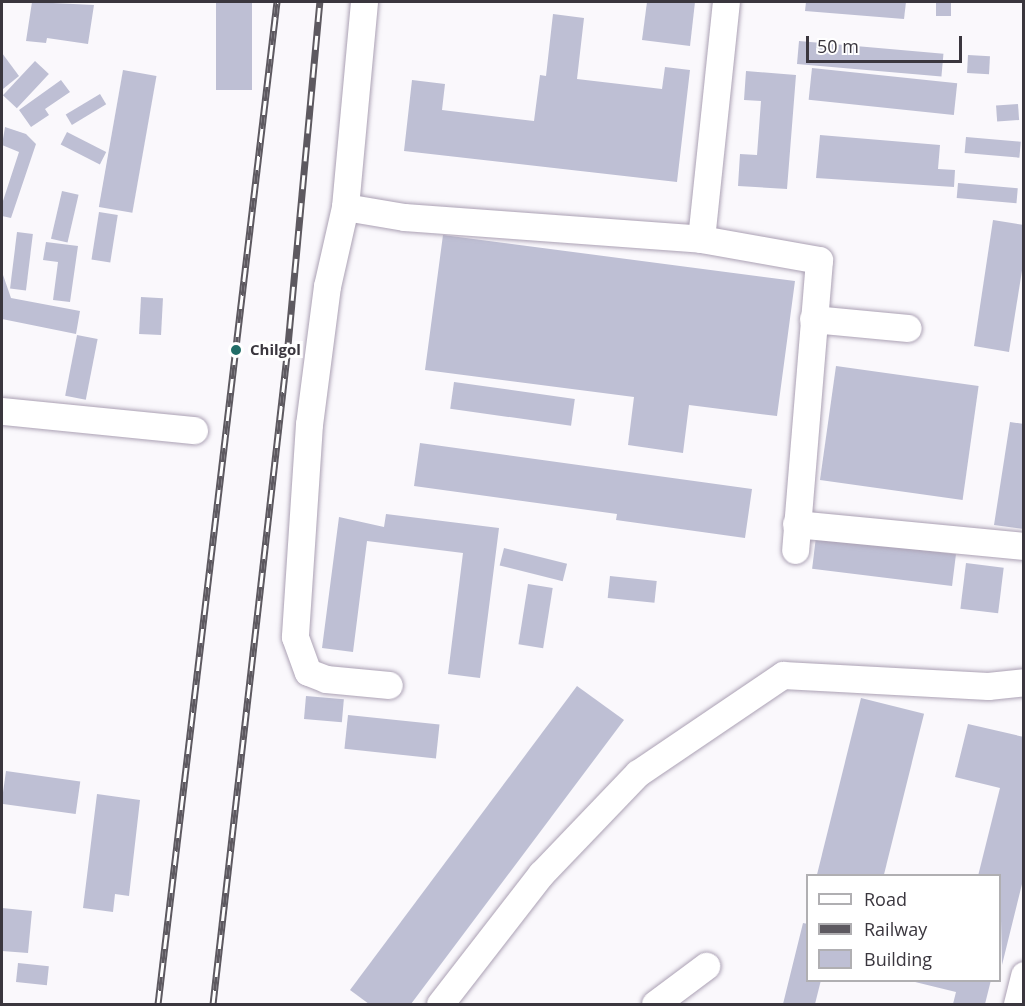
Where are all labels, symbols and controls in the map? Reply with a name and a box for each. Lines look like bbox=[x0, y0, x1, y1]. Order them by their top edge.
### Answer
scale bar bbox=[809, 24, 965, 62]
text: 50 m bbox=[817, 34, 859, 58]
marker: Chilgol bbox=[227, 341, 245, 359]
place label: Chilgol bbox=[250, 341, 301, 359]
legend bbox=[806, 874, 1001, 982]
text: Road bbox=[864, 887, 907, 911]
text: Railway bbox=[864, 917, 927, 941]
text: Building bbox=[864, 947, 932, 971]

